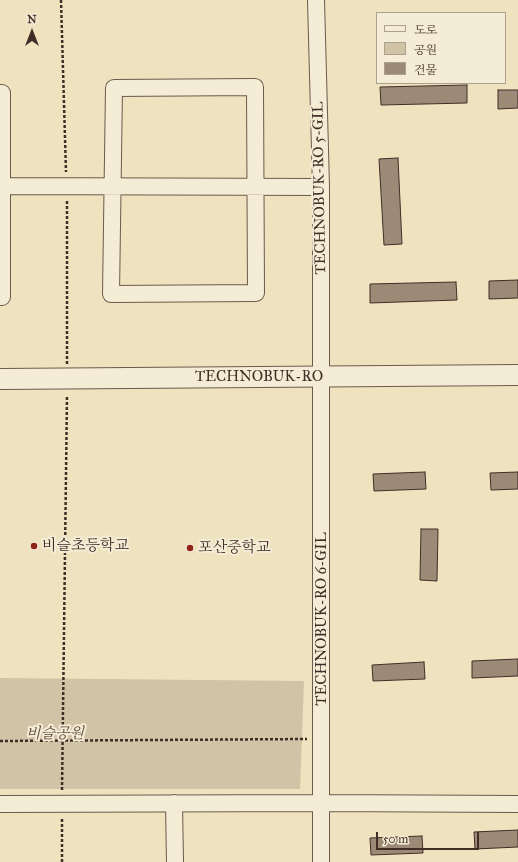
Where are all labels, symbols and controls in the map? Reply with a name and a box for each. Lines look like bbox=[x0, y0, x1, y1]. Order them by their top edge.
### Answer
north arrow bbox=[12, 12, 52, 52]
legend bbox=[376, 12, 506, 84]
text: N bbox=[27, 13, 37, 26]
text: 도로 bbox=[414, 23, 437, 37]
text: 공원 bbox=[414, 43, 437, 57]
text: 건물 bbox=[414, 63, 437, 77]
street label: TECHNOBUK-RO 5-GIL bbox=[309, 101, 331, 275]
street label: TECHNOBUK-RO bbox=[195, 368, 323, 386]
street label: TECHNOBUK-RO 6-GIL bbox=[313, 532, 331, 706]
place label: 비슬초등학교 bbox=[42, 537, 129, 555]
place label: 포산중학교 bbox=[198, 539, 270, 557]
marker: 비슬초등학교 bbox=[29, 541, 39, 551]
marker: 포산중학교 bbox=[185, 543, 195, 553]
park label: 비슬공원 bbox=[26, 725, 84, 743]
scale bar bbox=[378, 824, 481, 850]
text: 50 m bbox=[383, 832, 408, 846]

